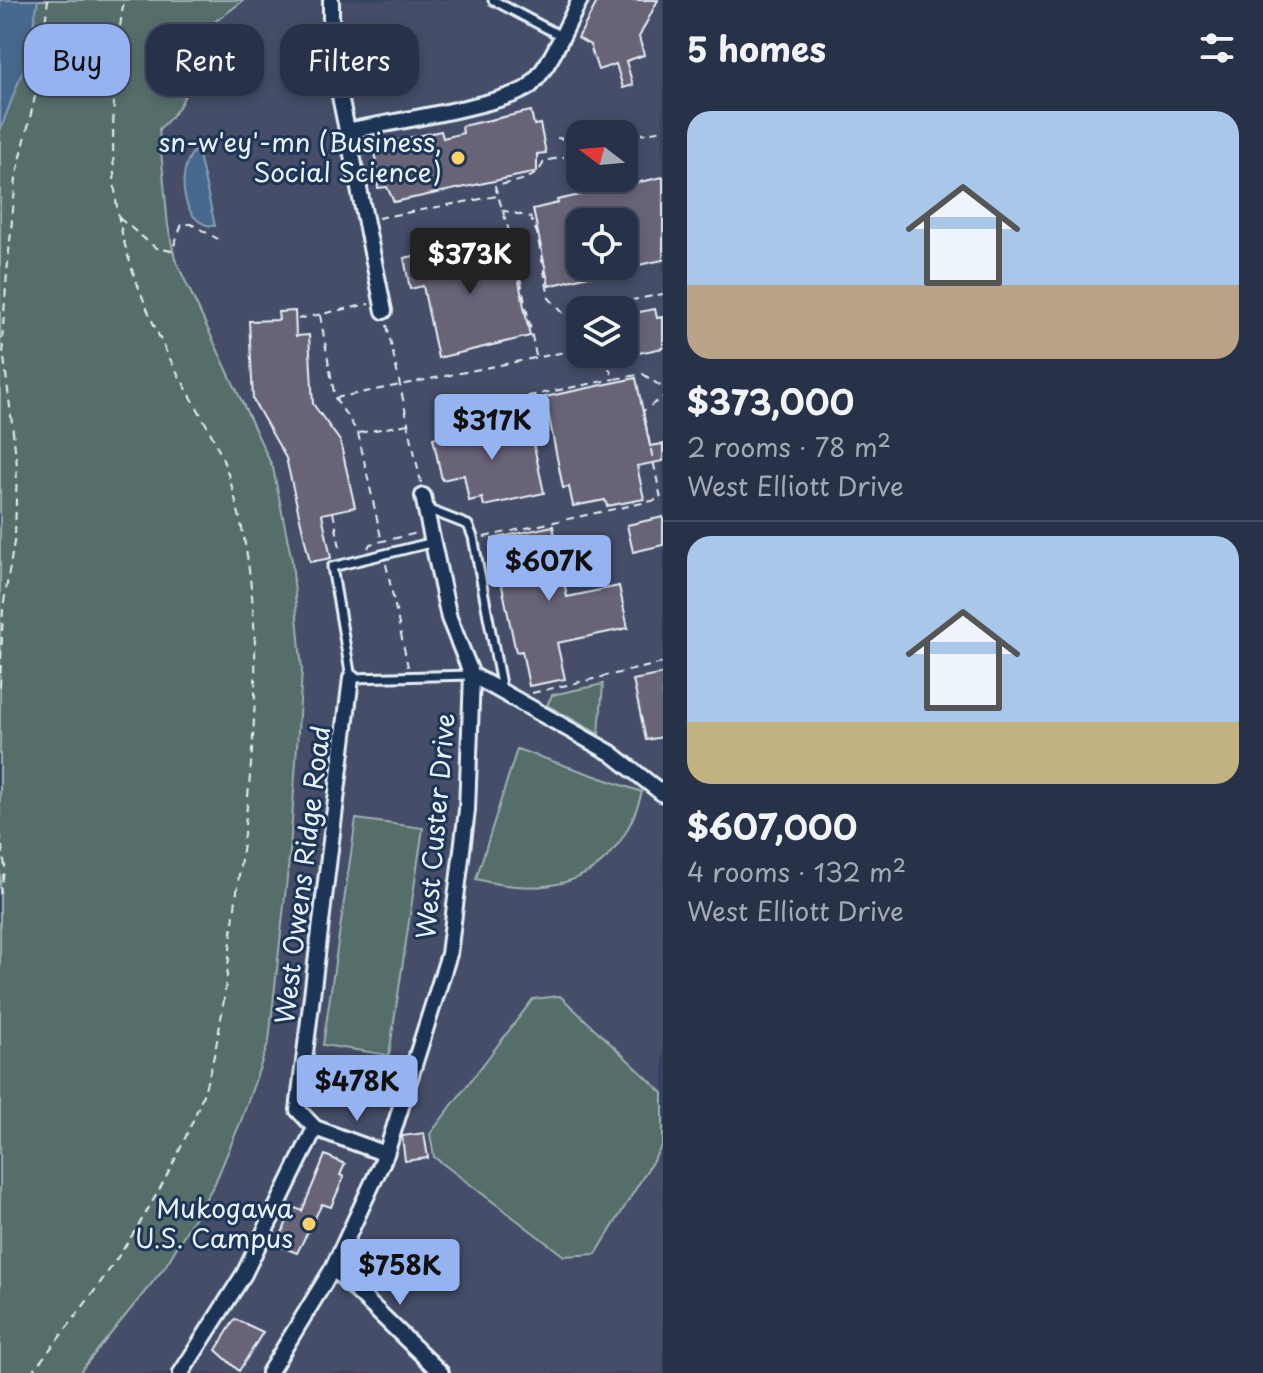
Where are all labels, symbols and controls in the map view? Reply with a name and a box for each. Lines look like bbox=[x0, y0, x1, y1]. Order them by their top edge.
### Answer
text: 5 homes bbox=[687, 22, 826, 74]
chip: Buy bbox=[24, 24, 130, 96]
chip: Rent bbox=[146, 24, 264, 96]
chip: Filters bbox=[280, 24, 419, 96]
icon: filters bbox=[1195, 26, 1239, 70]
north arrow bbox=[566, 120, 638, 192]
map controls bbox=[566, 120, 638, 368]
place label: sn-w'ey'-mn (Business, Social Science) bbox=[158, 122, 442, 191]
marker: sn-w'ey'-mn (Business, Social Science) bbox=[449, 149, 467, 167]
icon: home bbox=[891, 163, 1035, 307]
button: locate bbox=[566, 208, 638, 280]
pin: $373K bbox=[414, 228, 526, 296]
text: $373K bbox=[428, 234, 512, 273]
button: layers bbox=[566, 296, 638, 368]
text: $373,000 bbox=[687, 375, 854, 427]
pin: $317K bbox=[436, 394, 548, 462]
text: $317K bbox=[452, 400, 532, 439]
text: 2 rooms · 78 m² bbox=[687, 427, 891, 466]
text: West Elliott Drive bbox=[687, 466, 904, 505]
pin: $607K bbox=[493, 535, 605, 603]
text: $607K bbox=[505, 541, 593, 580]
icon: home bbox=[891, 588, 1035, 732]
street label: West Custer Drive bbox=[405, 711, 464, 940]
street label: West Owens Ridge Road bbox=[264, 724, 339, 1026]
text: $607,000 bbox=[687, 800, 857, 852]
text: 4 rooms · 132 m² bbox=[687, 852, 906, 891]
text: West Elliott Drive bbox=[687, 891, 904, 930]
pin: $478K bbox=[301, 1055, 413, 1123]
text: $478K bbox=[315, 1061, 399, 1100]
place label: Mukogawa U.S. Campus bbox=[135, 1188, 294, 1257]
marker: Mukogawa U.S. Campus bbox=[300, 1215, 318, 1233]
pin: $758K bbox=[344, 1239, 456, 1307]
text: $758K bbox=[359, 1245, 441, 1284]

